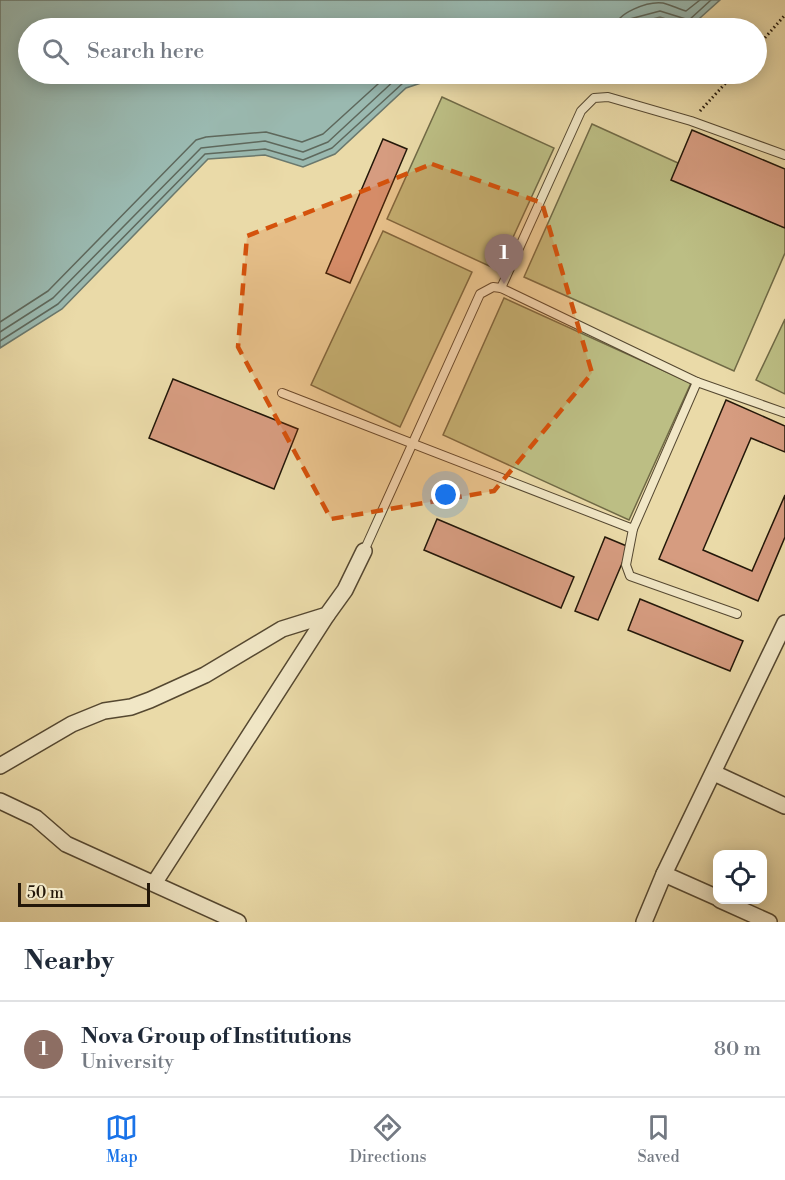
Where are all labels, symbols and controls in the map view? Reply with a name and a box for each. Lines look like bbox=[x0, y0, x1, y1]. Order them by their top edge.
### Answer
search box bbox=[18, 18, 767, 84]
icon: search bbox=[39, 35, 72, 68]
text: Search here bbox=[87, 38, 204, 65]
pin: 1 bbox=[484, 234, 524, 284]
your location bbox=[431, 480, 460, 509]
map controls bbox=[713, 850, 767, 904]
button: locate bbox=[713, 850, 767, 904]
scale bar bbox=[18, 880, 150, 908]
text: 50 m bbox=[27, 883, 64, 903]
text: Nearby bbox=[24, 945, 114, 977]
text: Nova Group of Institutions bbox=[81, 1023, 351, 1050]
text: 1 bbox=[39, 1037, 48, 1062]
text: 80 m bbox=[714, 1037, 761, 1062]
text: University bbox=[81, 1050, 174, 1075]
tab: Map bbox=[105, 1111, 138, 1167]
tab: Directions bbox=[349, 1111, 427, 1167]
tab: Saved bbox=[637, 1111, 680, 1167]

